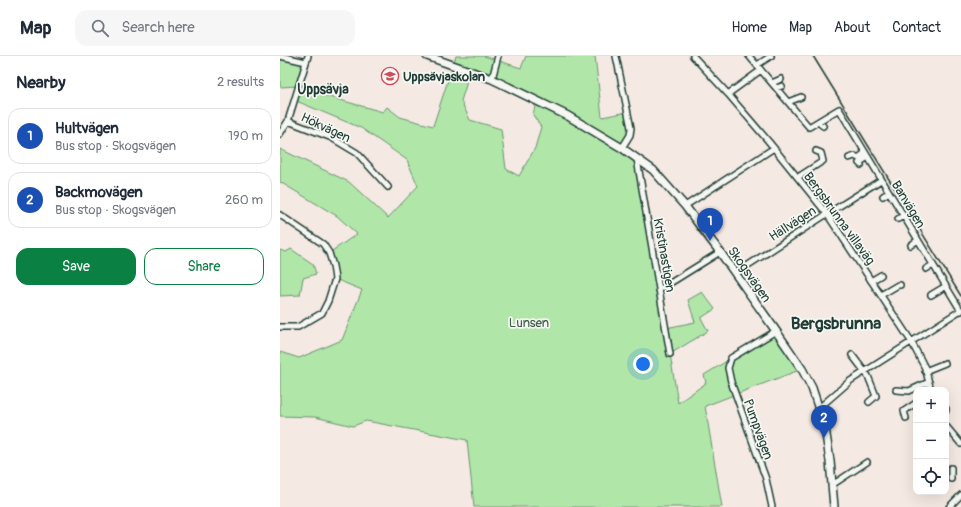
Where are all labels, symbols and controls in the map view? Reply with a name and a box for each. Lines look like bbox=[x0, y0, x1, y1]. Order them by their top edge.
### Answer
search box bbox=[75, 10, 355, 46]
text: Map bbox=[20, 16, 51, 40]
icon: search bbox=[89, 17, 111, 39]
text: Search here bbox=[121, 18, 195, 37]
text: Home bbox=[732, 19, 767, 36]
text: Map bbox=[789, 19, 812, 36]
text: About bbox=[834, 19, 870, 36]
text: Contact bbox=[892, 19, 941, 36]
school or university icon: Uppsävjaskolan bbox=[380, 66, 400, 86]
place label: Uppsävjaskolan bbox=[403, 69, 486, 85]
text: Nearby bbox=[16, 72, 65, 93]
text: 2 results bbox=[217, 74, 264, 90]
district label: Uppsävja bbox=[297, 81, 349, 98]
street label: Hökvägen bbox=[298, 109, 353, 146]
text: Hultvägen bbox=[55, 119, 119, 138]
text: 1 bbox=[27, 128, 33, 144]
text: 190 m bbox=[228, 128, 263, 144]
text: Bus stop · Skogsvägen bbox=[55, 138, 176, 154]
street label: Bergsbrunna villaväg bbox=[800, 169, 879, 269]
street label: Banvägen bbox=[888, 178, 929, 231]
text: Backmovägen bbox=[55, 183, 143, 202]
text: 2 bbox=[26, 192, 34, 208]
text: 260 m bbox=[225, 192, 263, 208]
text: Bus stop · Skogsvägen bbox=[55, 202, 176, 218]
street label: Hällvägen bbox=[766, 203, 819, 245]
pin: 1 bbox=[697, 208, 723, 241]
street label: Kristinastigen bbox=[650, 217, 678, 293]
street label: Skogsvägen bbox=[724, 244, 774, 306]
button: Save bbox=[16, 248, 136, 285]
button: Share bbox=[144, 248, 264, 285]
district label: Bergsbrunna bbox=[791, 313, 881, 334]
park label: Lunsen bbox=[509, 315, 549, 331]
your location bbox=[633, 354, 653, 374]
map controls bbox=[913, 387, 949, 495]
button: + bbox=[913, 387, 949, 423]
street label: Pumpvägen bbox=[740, 397, 776, 462]
pin: 2 bbox=[811, 405, 837, 438]
button: − bbox=[913, 423, 949, 459]
button: locate bbox=[913, 459, 949, 495]

